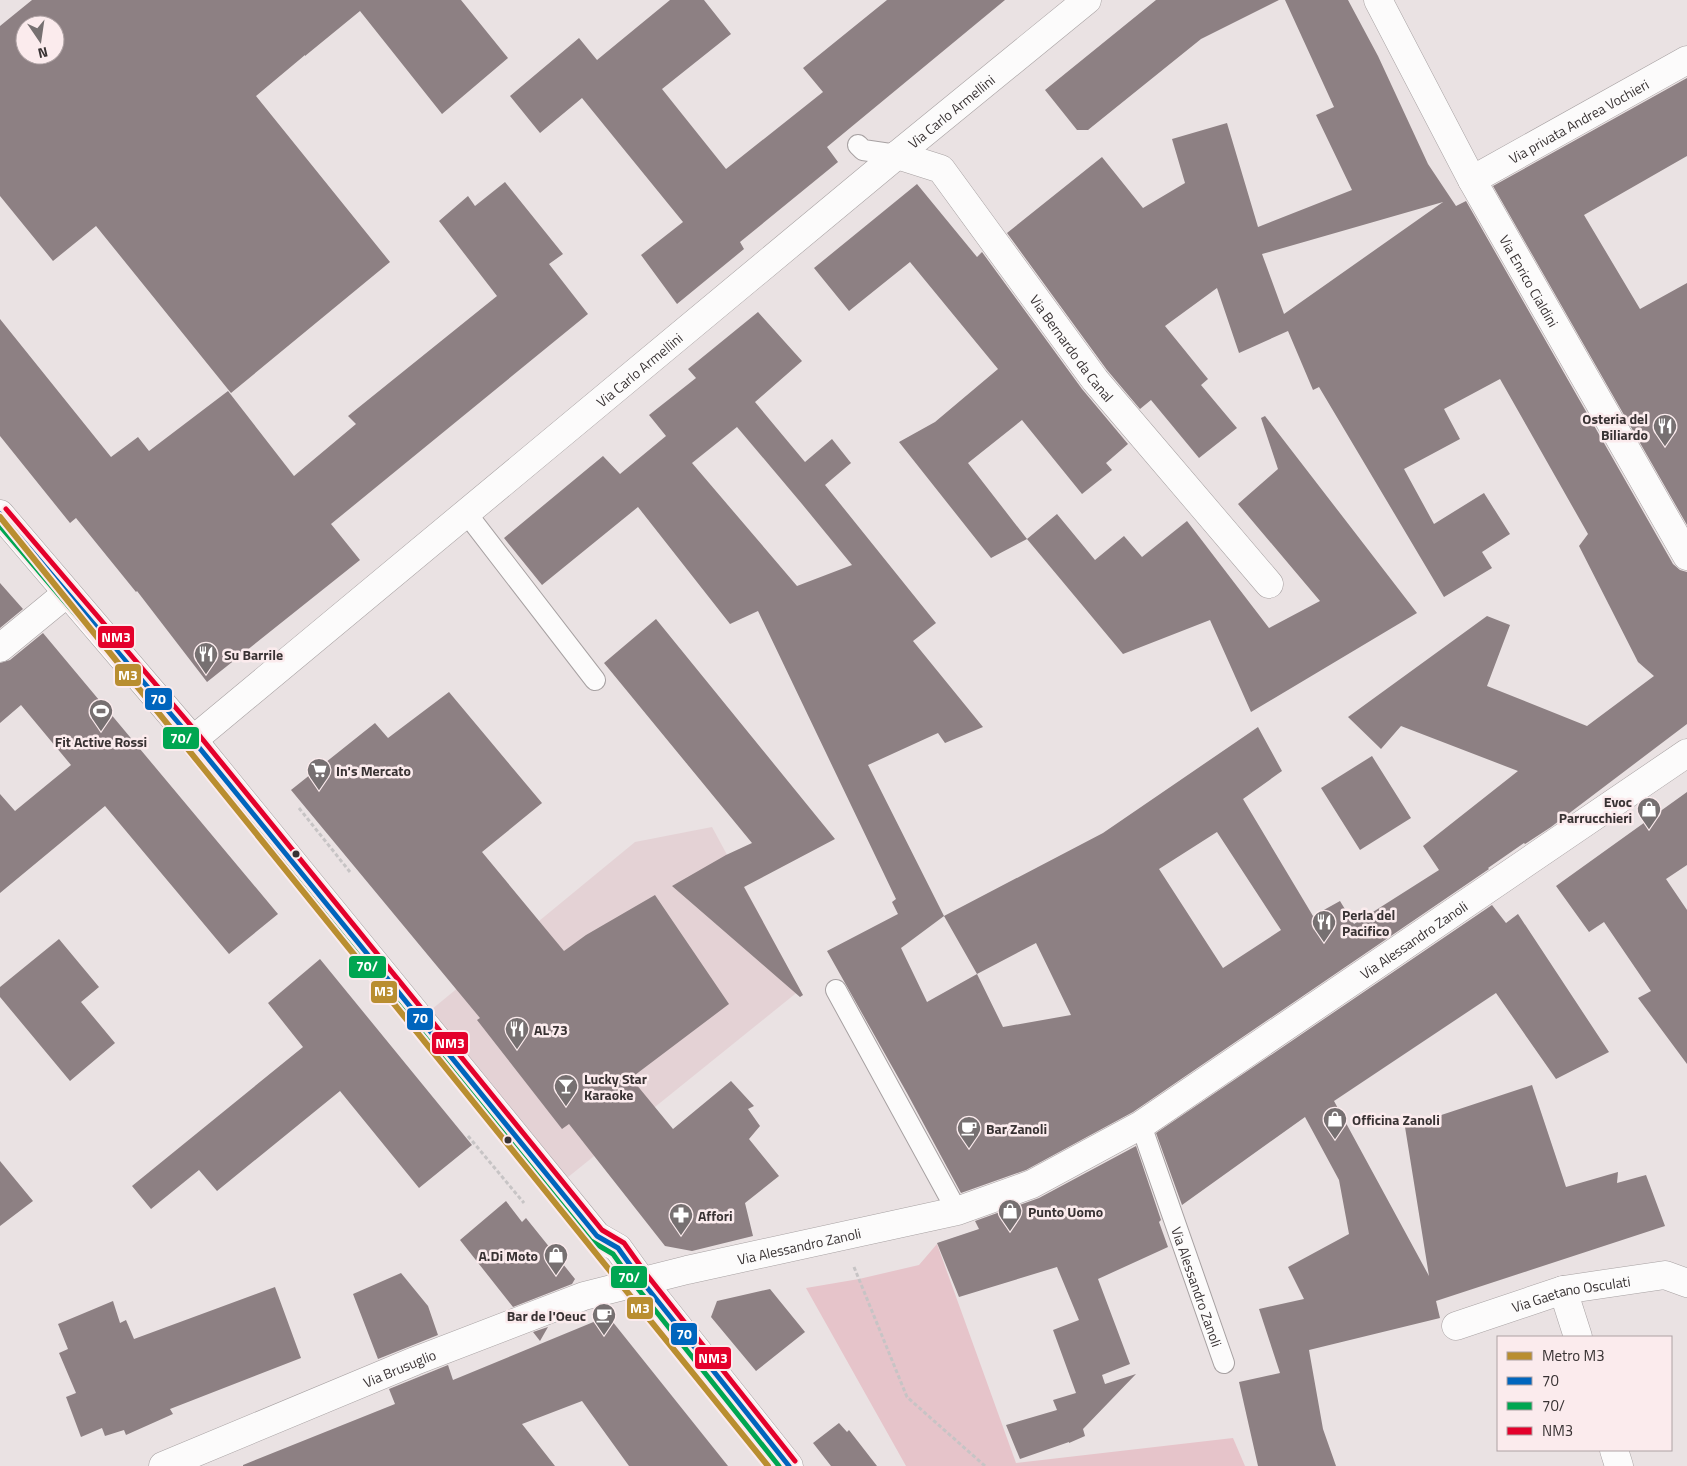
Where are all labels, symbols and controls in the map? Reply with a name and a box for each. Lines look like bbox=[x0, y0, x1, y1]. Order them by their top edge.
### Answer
north arrow bbox=[15, 15, 65, 65]
text: N bbox=[36, 42, 50, 64]
street label: Via Carlo Armellini bbox=[903, 69, 999, 153]
street label: Via privata Andrea Vochieri bbox=[1505, 73, 1652, 168]
street label: Via Enrico Cialdini bbox=[1495, 231, 1564, 331]
street label: Via Bernardo da Canal bbox=[1025, 290, 1119, 406]
street label: Via Carlo Armellini bbox=[591, 327, 687, 412]
place label: Osteria del Biliardo bbox=[1582, 408, 1648, 445]
restaurant icon: Osteria del Biliardo bbox=[1652, 413, 1678, 447]
line badge: NM3 bbox=[97, 625, 135, 649]
text: NM3 bbox=[101, 626, 131, 647]
restaurant icon: Su Barrile bbox=[193, 641, 219, 675]
place label: Su Barrile bbox=[224, 644, 283, 665]
line badge: M3 bbox=[114, 663, 142, 687]
text: M3 bbox=[118, 664, 138, 685]
line badge: 70 bbox=[144, 687, 173, 711]
text: 70 bbox=[150, 688, 166, 709]
sports icon: Fit Active Rossi bbox=[88, 698, 114, 732]
line badge: 70/ bbox=[162, 726, 200, 750]
text: 70/ bbox=[170, 727, 193, 748]
place label: Fit Active Rossi bbox=[55, 731, 147, 752]
supermarket icon: In's Mercato bbox=[306, 757, 332, 791]
place label: In's Mercato bbox=[336, 760, 411, 781]
place label: Evoc Parrucchieri bbox=[1559, 791, 1632, 828]
shop icon: Evoc Parrucchieri bbox=[1636, 796, 1662, 830]
unlabelled marker bbox=[291, 849, 301, 859]
street label: Via Alessandro Zanoli bbox=[1355, 895, 1471, 984]
place label: Perla del Pacifico bbox=[1342, 904, 1395, 941]
restaurant icon: Perla del Pacifico bbox=[1311, 909, 1337, 943]
line badge: 70/ bbox=[348, 955, 387, 979]
text: 70/ bbox=[356, 955, 379, 976]
line badge: M3 bbox=[370, 980, 398, 1004]
text: M3 bbox=[374, 980, 394, 1001]
line badge: 70 bbox=[406, 1007, 434, 1031]
text: 70 bbox=[412, 1007, 428, 1028]
restaurant icon: AL 73 bbox=[504, 1016, 530, 1050]
place label: AL 73 bbox=[534, 1019, 568, 1040]
line badge: NM3 bbox=[431, 1031, 469, 1055]
text: NM3 bbox=[435, 1032, 465, 1053]
place label: Lucky Star Karaoke bbox=[584, 1068, 647, 1105]
bar icon: Lucky Star Karaoke bbox=[553, 1073, 579, 1107]
shop icon: Officina Zanoli bbox=[1322, 1106, 1348, 1140]
place label: Officina Zanoli bbox=[1352, 1109, 1440, 1130]
cafe icon: Bar Zanoli bbox=[956, 1115, 982, 1149]
place label: Bar Zanoli bbox=[986, 1118, 1047, 1139]
unlabelled marker bbox=[503, 1135, 513, 1145]
shop icon: Punto Uomo bbox=[997, 1198, 1023, 1232]
place label: Punto Uomo bbox=[1028, 1201, 1103, 1222]
pharmacy icon: Affori bbox=[668, 1202, 694, 1236]
place label: Affori bbox=[698, 1205, 733, 1226]
street label: Via Alessandro Zanoli bbox=[735, 1222, 863, 1269]
street label: Via Alessandro Zanoli bbox=[1167, 1224, 1228, 1349]
shop icon: A.Di Moto bbox=[543, 1242, 569, 1276]
place label: A.Di Moto bbox=[478, 1245, 538, 1266]
line badge: 70/ bbox=[610, 1265, 648, 1289]
text: 70/ bbox=[618, 1266, 641, 1287]
street label: Via Gaetano Osculati bbox=[1509, 1270, 1632, 1317]
line badge: M3 bbox=[626, 1296, 654, 1320]
text: M3 bbox=[630, 1297, 650, 1318]
cafe icon: Bar de l'Oeuc bbox=[591, 1302, 617, 1336]
place label: Bar de l'Oeuc bbox=[507, 1305, 586, 1326]
line badge: 70 bbox=[670, 1322, 698, 1346]
text: 70 bbox=[676, 1323, 692, 1344]
legend bbox=[1497, 1336, 1672, 1451]
street label: Via Brusuglio bbox=[360, 1343, 439, 1392]
text: Metro M3 bbox=[1542, 1344, 1605, 1367]
line badge: NM3 bbox=[694, 1346, 732, 1370]
text: NM3 bbox=[698, 1347, 728, 1368]
text: 70 bbox=[1542, 1369, 1559, 1392]
text: 70/ bbox=[1542, 1394, 1565, 1417]
text: NM3 bbox=[1542, 1419, 1573, 1442]

